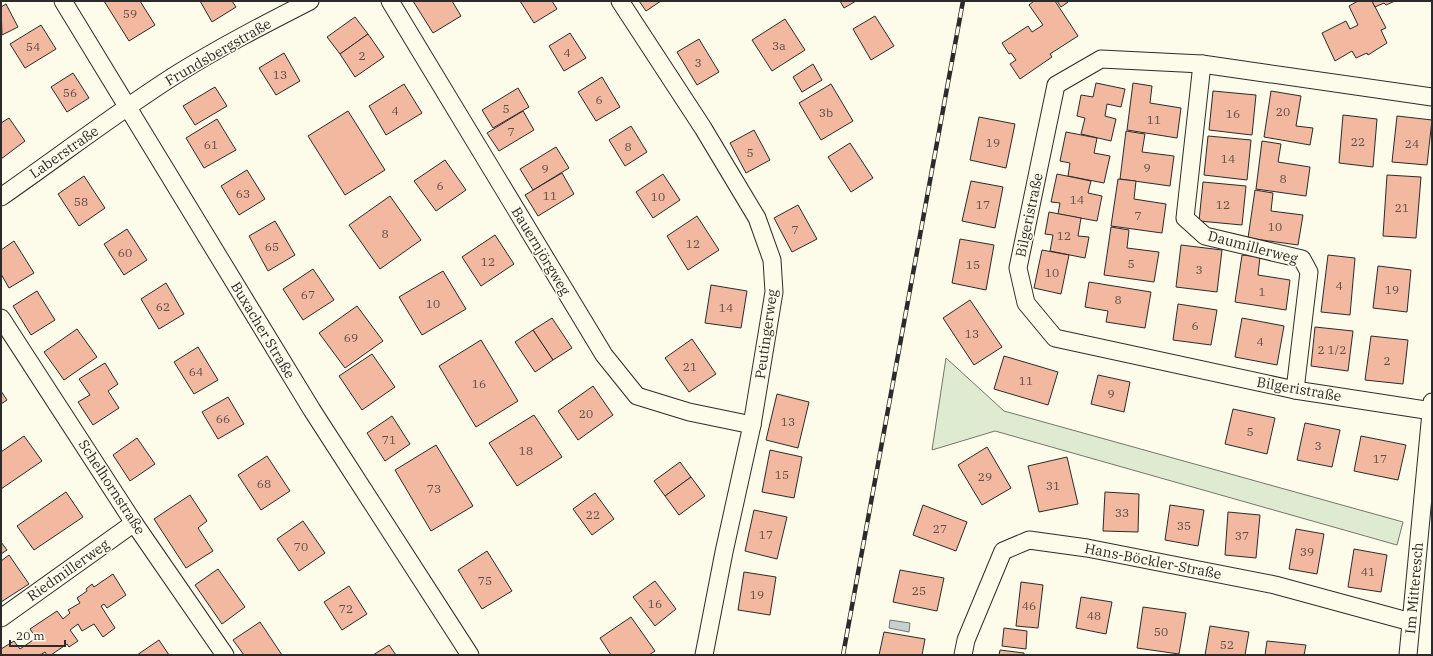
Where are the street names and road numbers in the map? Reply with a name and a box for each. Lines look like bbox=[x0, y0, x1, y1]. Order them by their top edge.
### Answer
street label: Frundsbergstraße bbox=[162, 14, 274, 90]
street label: Laberstraße bbox=[26, 122, 102, 182]
street label: Bilgeristraße bbox=[1011, 171, 1047, 259]
street label: Bauernjörgweg bbox=[507, 203, 575, 299]
street label: Daumillerweg bbox=[1206, 226, 1300, 268]
street label: Buxacher Straße bbox=[227, 278, 299, 382]
street label: Peutingerweg bbox=[751, 288, 781, 380]
street label: Bilgeristraße bbox=[1255, 373, 1343, 405]
street label: Schelhornstraße bbox=[75, 436, 149, 538]
street label: Riedmillerweg bbox=[23, 535, 113, 605]
street label: Hans-Böckler-Straße bbox=[1083, 539, 1223, 583]
street label: Im Mitteresch bbox=[1401, 541, 1427, 635]

